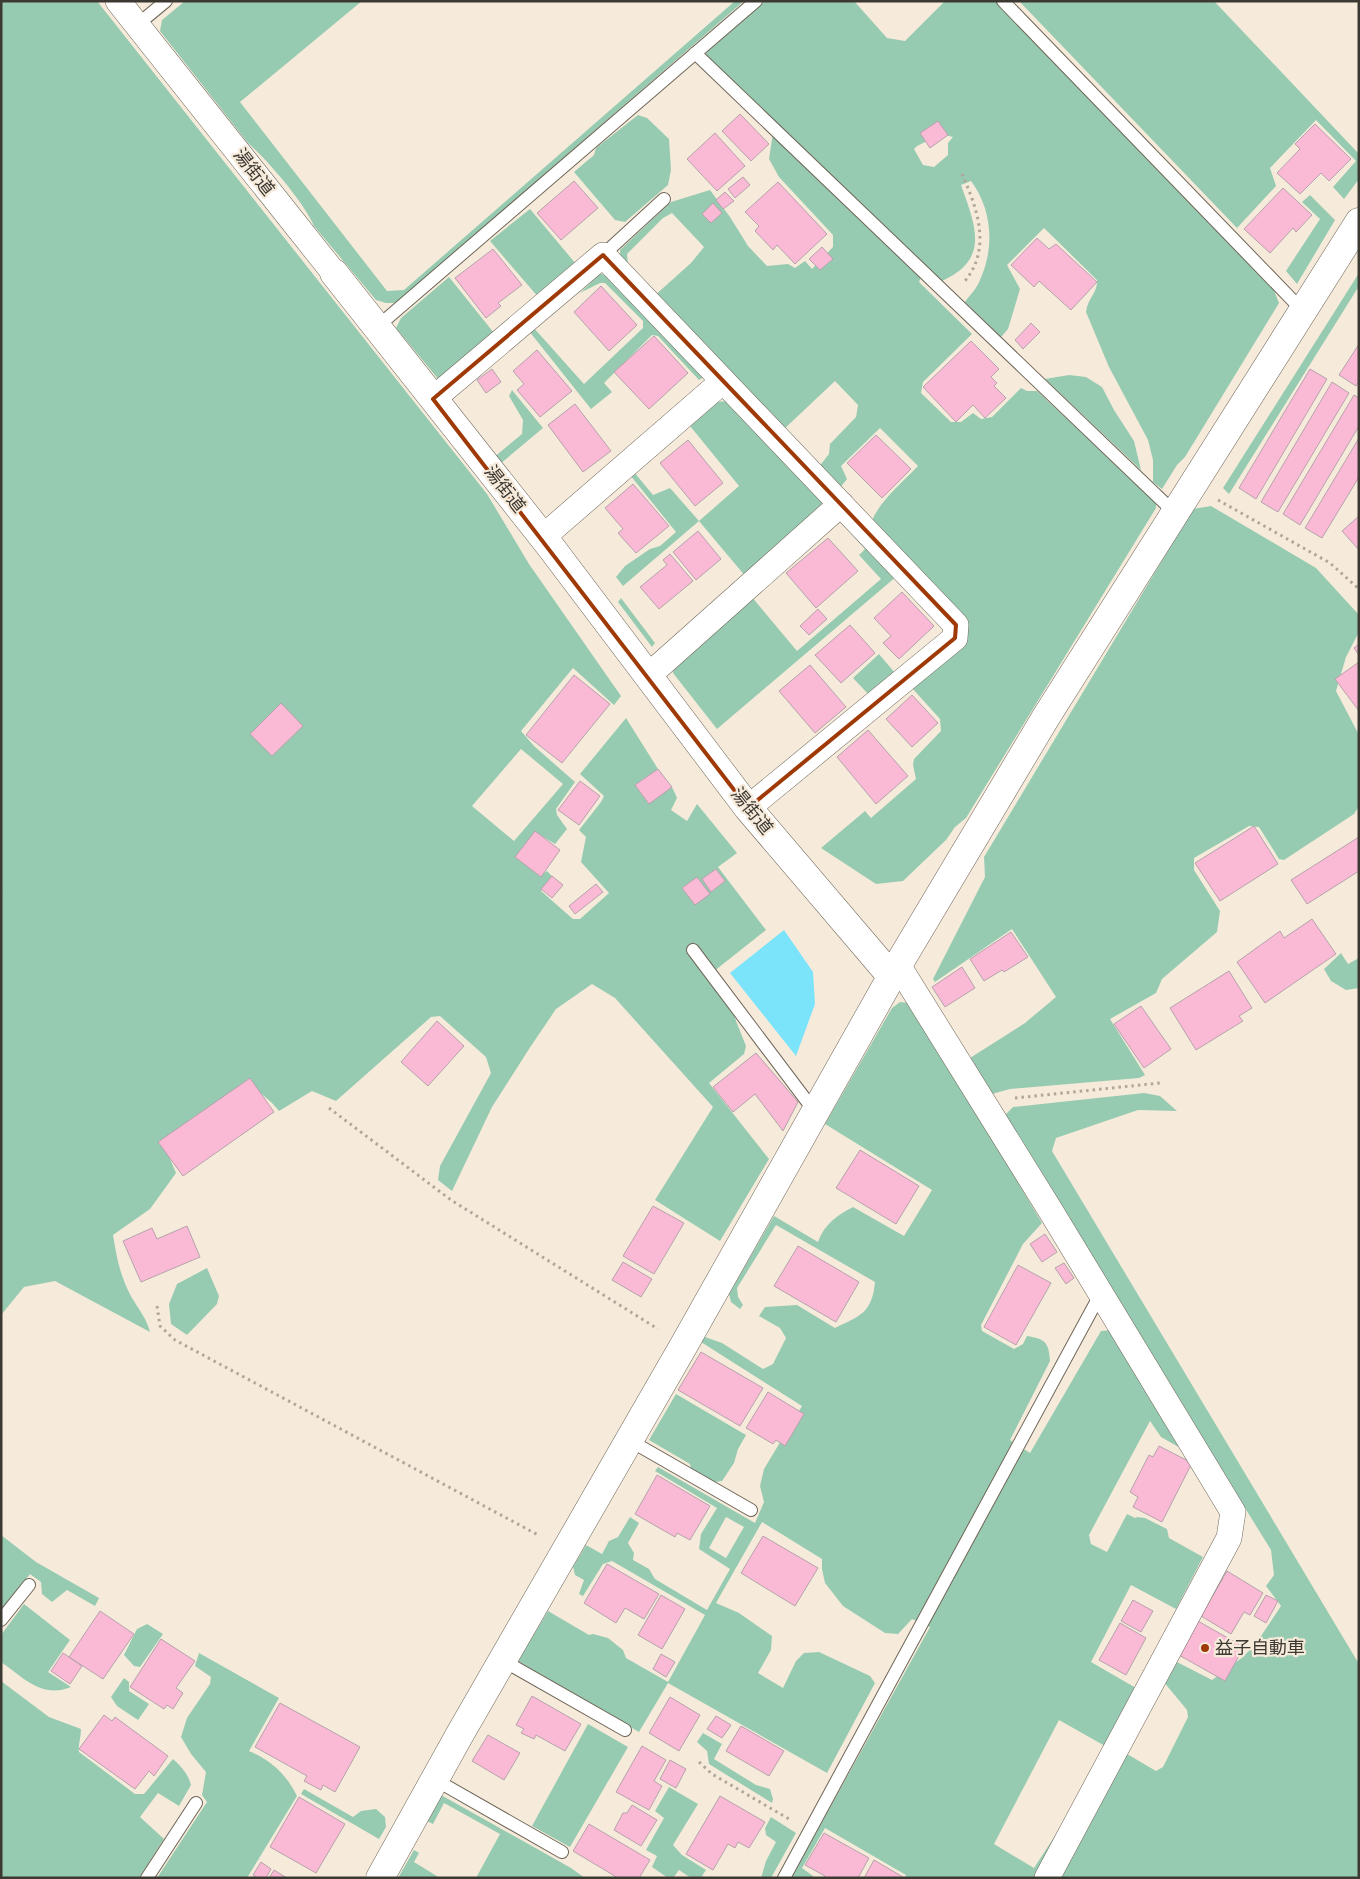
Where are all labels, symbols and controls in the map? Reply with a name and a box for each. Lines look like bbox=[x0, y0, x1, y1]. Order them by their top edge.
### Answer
street label: 湯街道 bbox=[228, 143, 281, 201]
street label: 湯街道 bbox=[479, 460, 532, 518]
street label: 湯街道 bbox=[726, 782, 779, 840]
place label: 益子自動車 bbox=[1215, 1635, 1305, 1660]
marker: 益子自動車 bbox=[1199, 1642, 1211, 1654]

